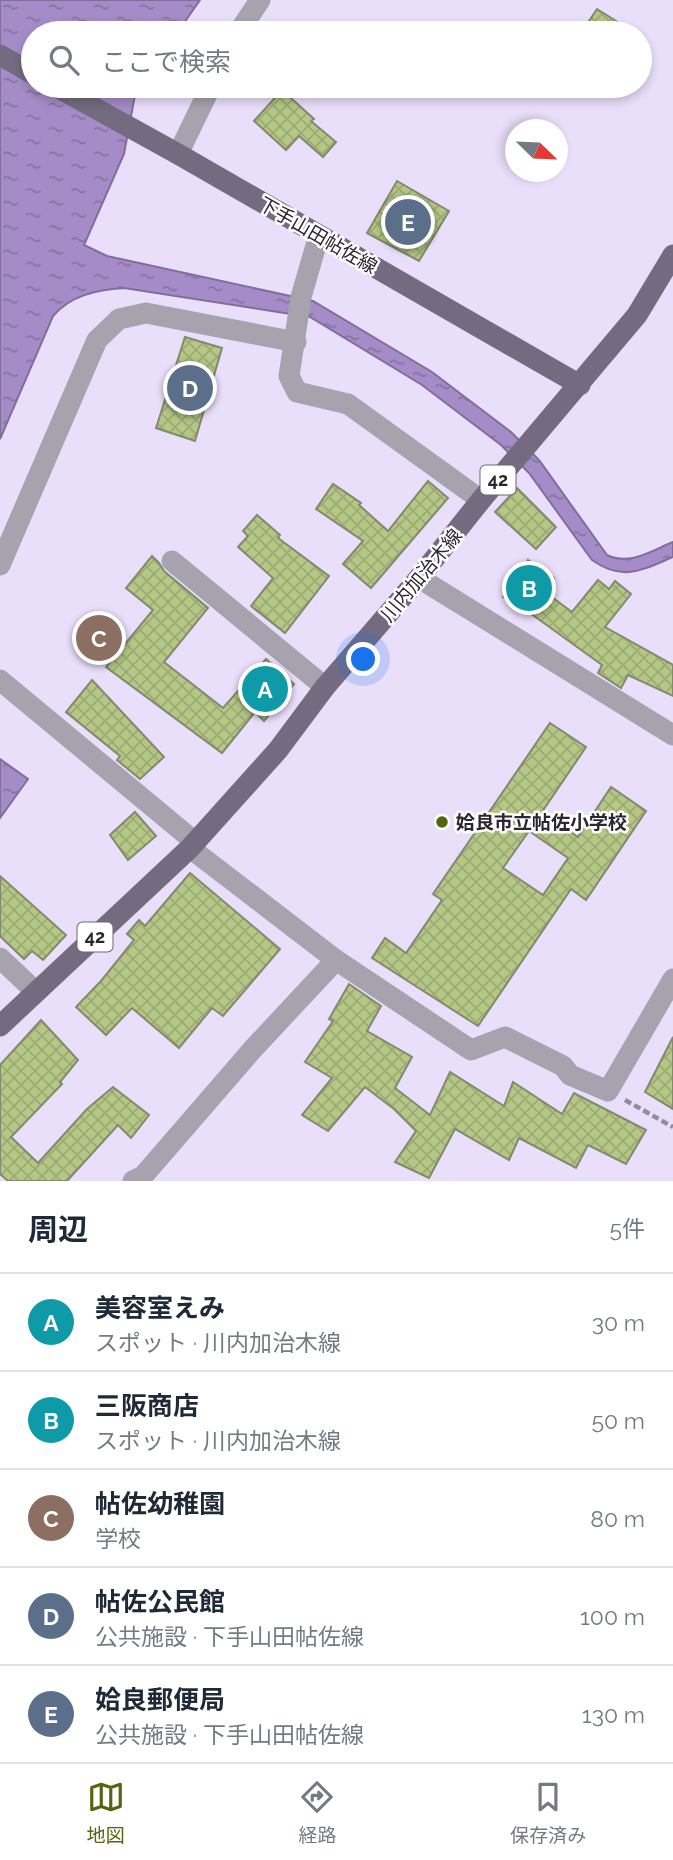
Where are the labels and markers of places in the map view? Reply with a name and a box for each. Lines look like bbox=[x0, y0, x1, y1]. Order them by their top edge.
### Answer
pin: E bbox=[385, 196, 431, 248]
pin: D bbox=[167, 362, 213, 414]
pin: B bbox=[506, 562, 552, 614]
pin: C bbox=[76, 612, 122, 664]
pin: A bbox=[242, 663, 288, 715]
place label: 姶良市立帖佐小学校 bbox=[456, 811, 627, 833]
marker: 姶良市立帖佐小学校 bbox=[434, 814, 450, 830]

